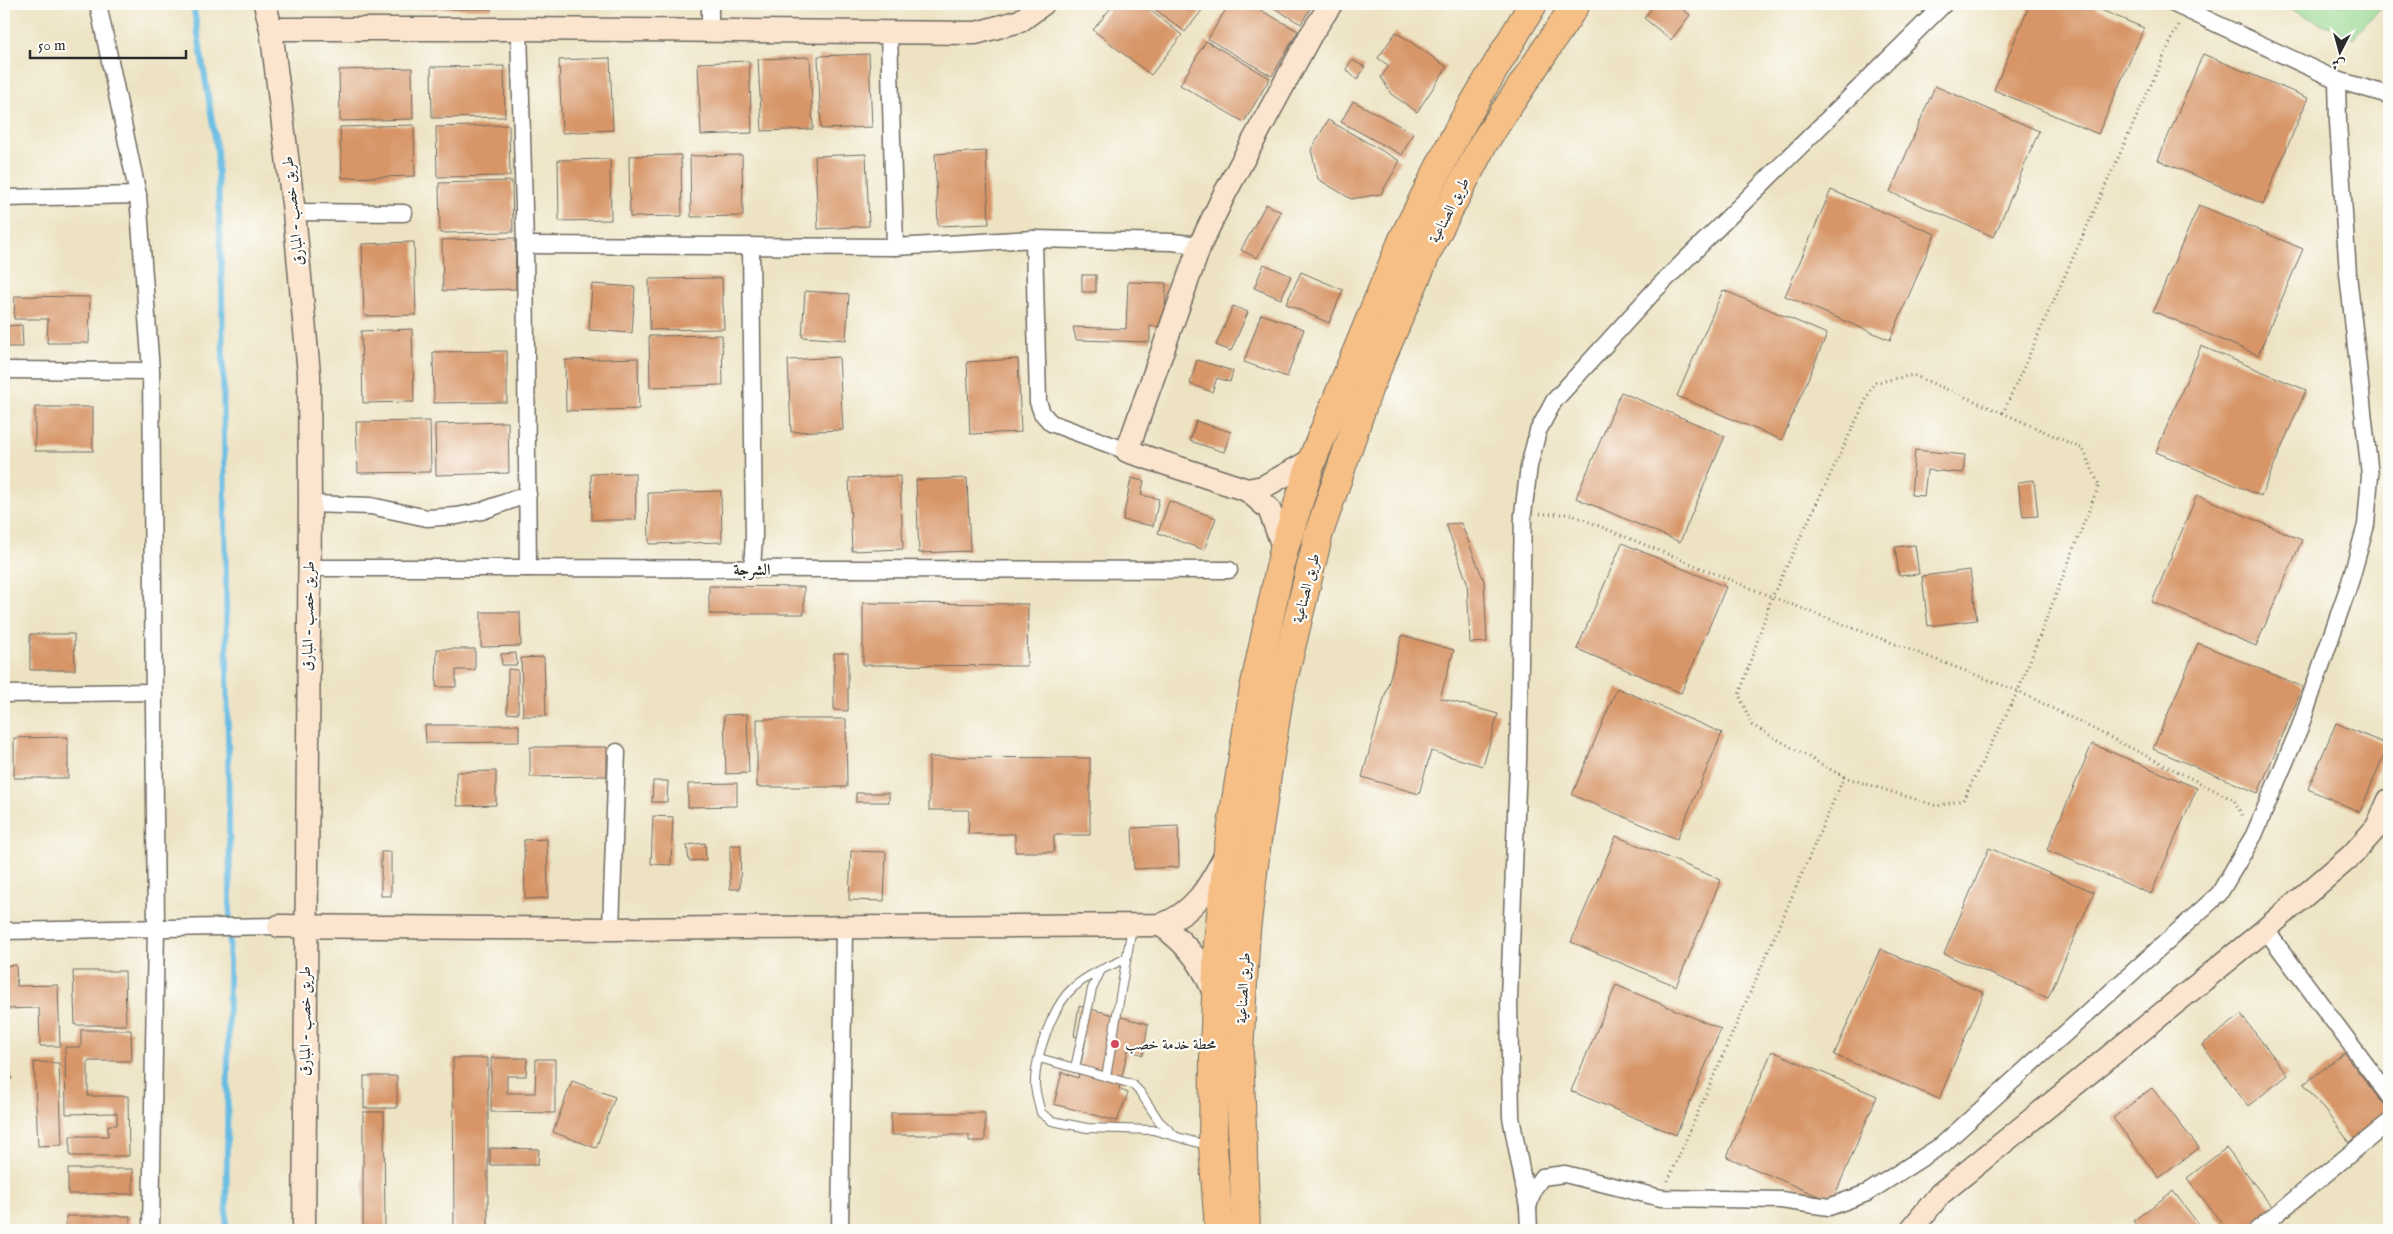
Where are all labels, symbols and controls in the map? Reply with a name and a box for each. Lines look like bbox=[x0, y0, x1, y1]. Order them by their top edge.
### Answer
scale bar bbox=[30, 28, 186, 60]
north arrow bbox=[2316, 28, 2366, 78]
text: 50 m bbox=[38, 36, 66, 55]
text: ش bbox=[2331, 54, 2347, 74]
street label: طريق خصب - المبارق bbox=[278, 155, 309, 267]
street label: طريق الصناعية bbox=[1425, 174, 1474, 246]
street label: طريق الصناعية bbox=[1289, 551, 1324, 625]
street label: طريق خصب - المبارق bbox=[298, 561, 319, 671]
district label: الشرجة bbox=[734, 561, 770, 581]
street label: طريق الصناعية bbox=[1232, 952, 1255, 1024]
street label: طريق خصب - المبارق bbox=[296, 966, 315, 1076]
place label: محطة خدمة خصب bbox=[1125, 1035, 1216, 1054]
marker: محطة خدمة خصب bbox=[1109, 1038, 1121, 1050]

